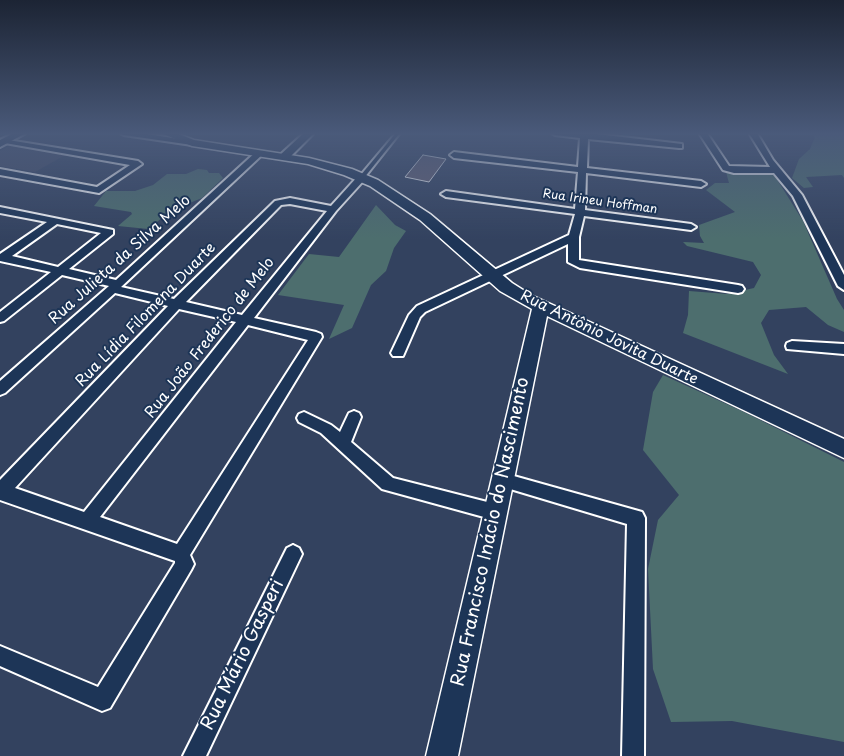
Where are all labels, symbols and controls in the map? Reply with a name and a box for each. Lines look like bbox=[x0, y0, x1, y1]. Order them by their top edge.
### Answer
street label: Rua Irineu Hoffman bbox=[542, 187, 658, 217]
street label: Rua Julieta da Silva Melo bbox=[46, 192, 194, 328]
street label: Rua Lídia Filomena Duarte bbox=[72, 239, 220, 391]
street label: Rua João Frederico de Melo bbox=[142, 254, 278, 422]
street label: Rua Antônio Jovita Duarte bbox=[517, 287, 701, 389]
street label: Rua Francisco Inácio do Nascimento bbox=[448, 375, 534, 689]
street label: Rua Mário Gasperi bbox=[197, 576, 289, 734]

